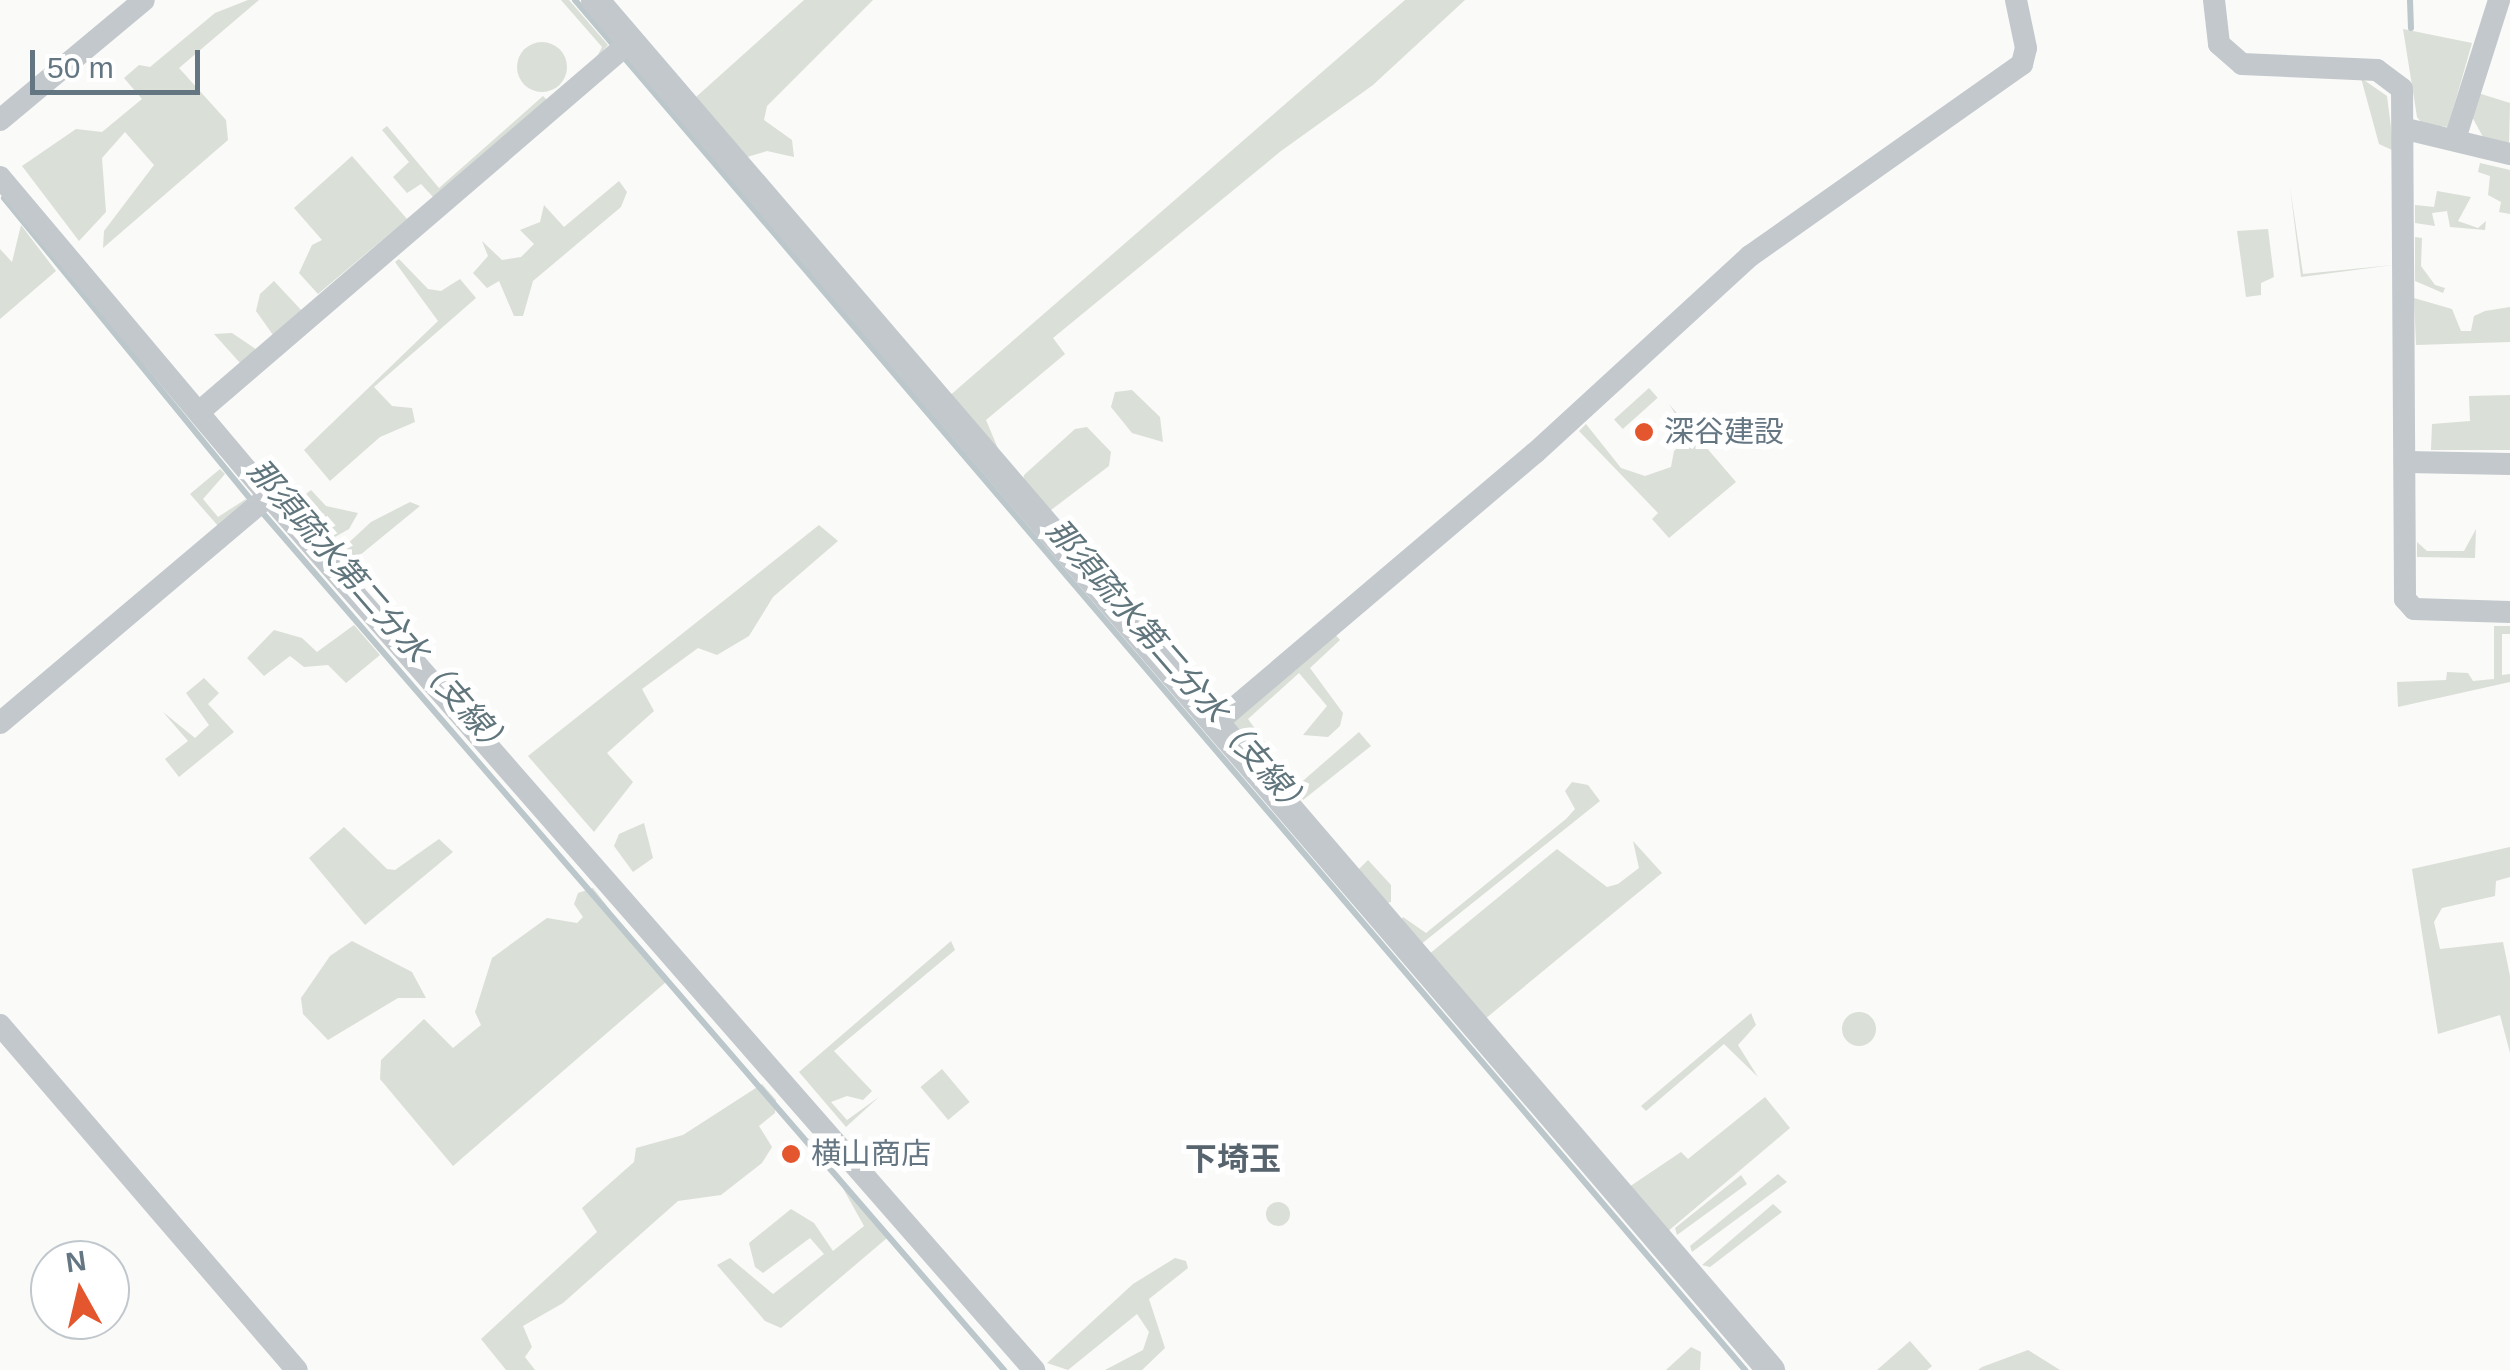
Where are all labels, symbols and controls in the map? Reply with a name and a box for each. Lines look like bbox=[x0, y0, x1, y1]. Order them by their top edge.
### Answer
scale bar bbox=[35, 30, 205, 92]
text: 50 m bbox=[47, 51, 114, 84]
place label: 深谷建設 bbox=[1664, 414, 1784, 450]
marker: 深谷建設 bbox=[1633, 421, 1655, 443]
water label: 那須疏水第二分水（支線） bbox=[240, 451, 520, 767]
water label: 那須疏水第二分水（支線） bbox=[1039, 511, 1319, 827]
place label: 横山商店 bbox=[811, 1136, 931, 1172]
district label: 下埼玉 bbox=[1185, 1140, 1281, 1178]
marker: 横山商店 bbox=[780, 1143, 802, 1165]
north arrow bbox=[30, 1240, 130, 1340]
text: N bbox=[64, 1245, 88, 1279]

